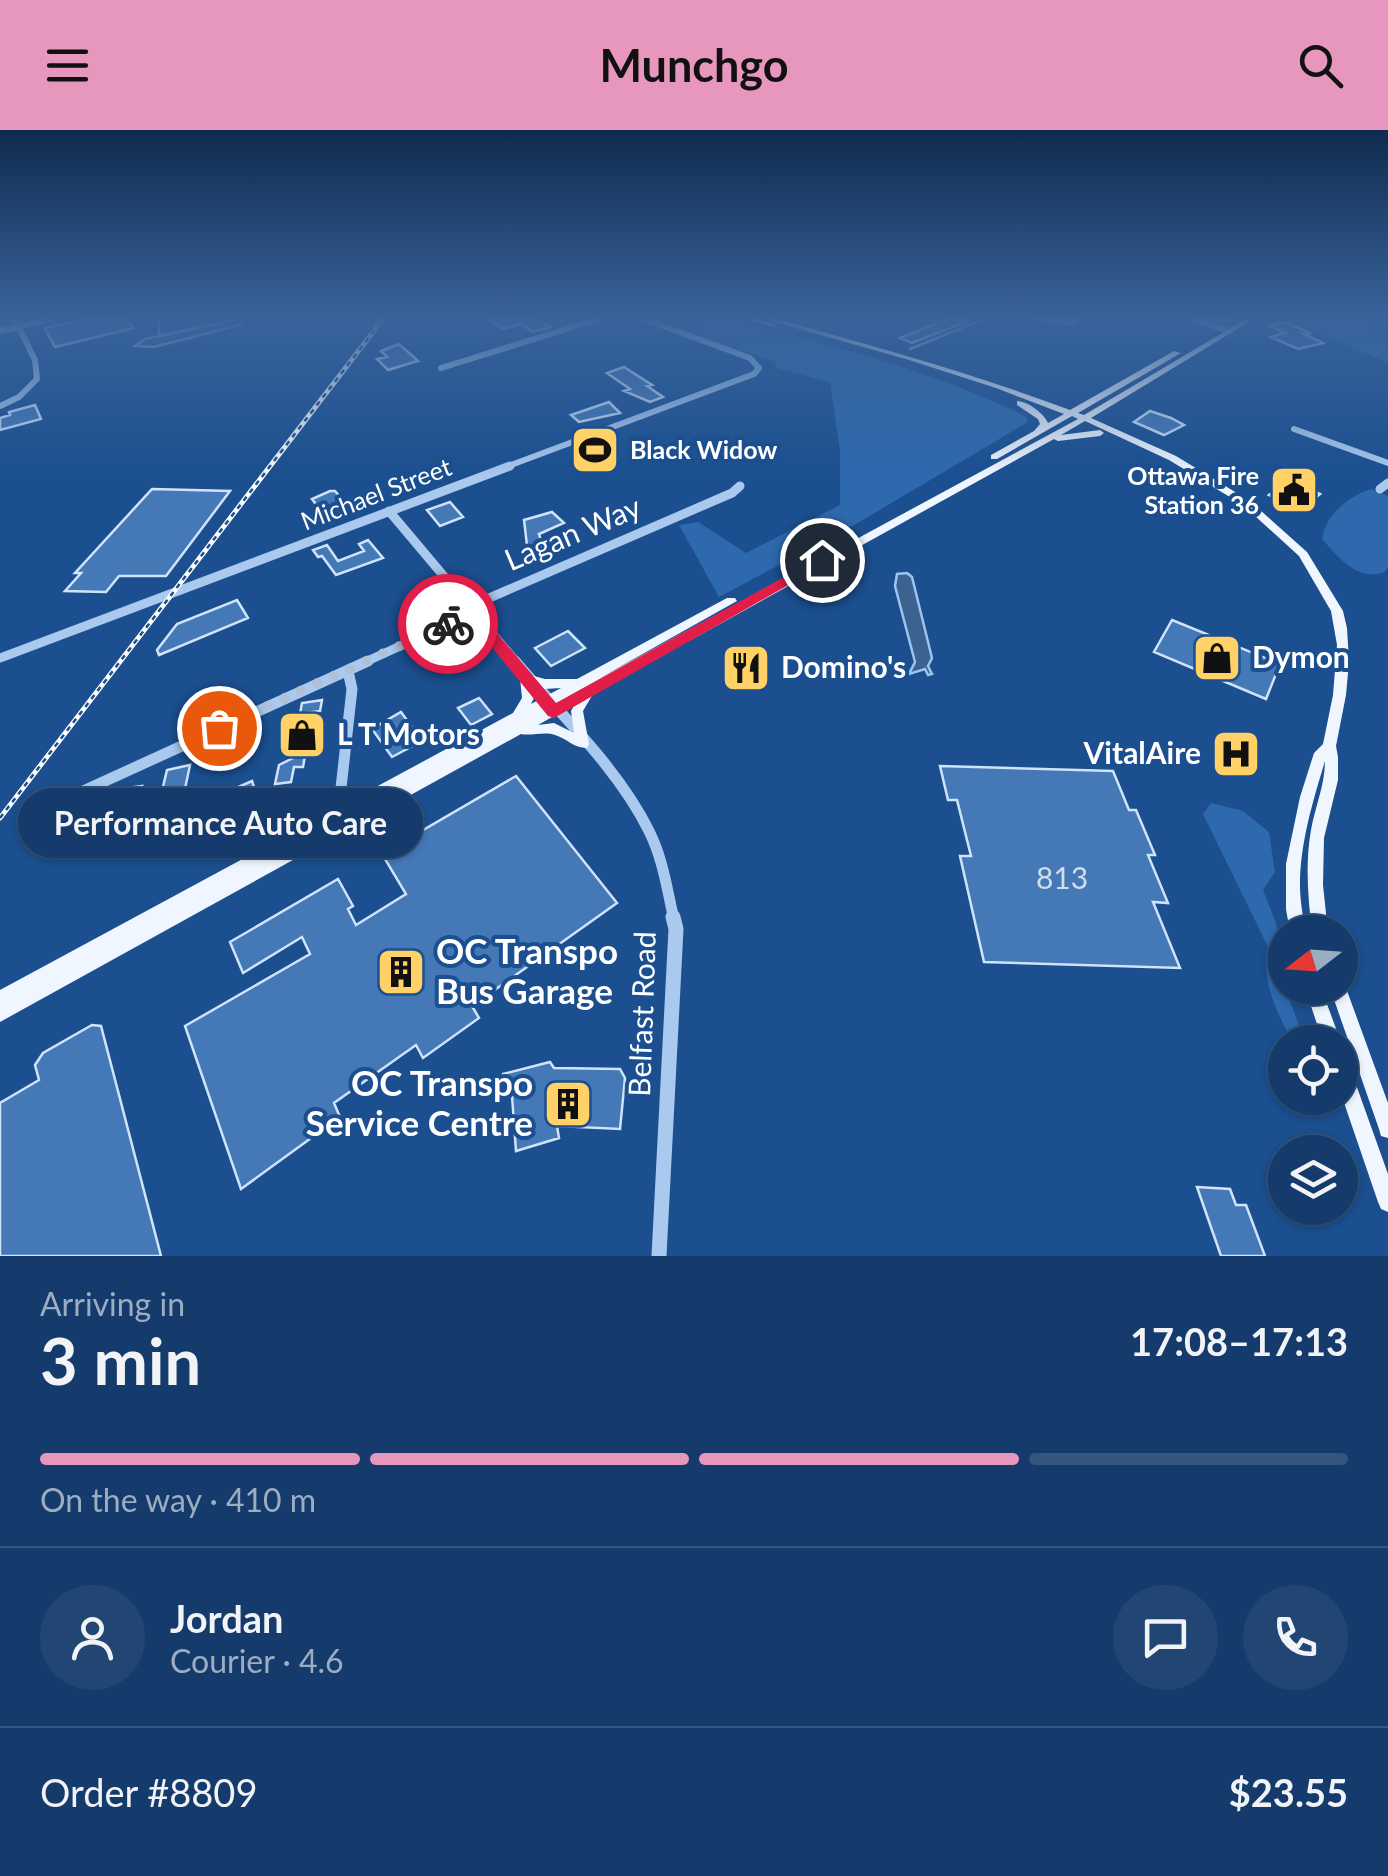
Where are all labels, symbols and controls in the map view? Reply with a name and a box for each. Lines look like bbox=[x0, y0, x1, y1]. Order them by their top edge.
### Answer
icon: menu bbox=[40, 38, 95, 93]
text: Munchgo bbox=[599, 38, 789, 92]
icon: search bbox=[1293, 38, 1348, 93]
sports icon: Black Widow bbox=[569, 424, 621, 476]
place label: Black Widow bbox=[630, 434, 777, 464]
street label: Michael Street bbox=[296, 451, 455, 536]
place label: Ottawa Fire Station 36 bbox=[1127, 460, 1259, 519]
public building icon: Ottawa Fire Station 36 bbox=[1268, 464, 1320, 516]
street label: Lagan Way bbox=[499, 487, 646, 577]
pin bbox=[780, 518, 865, 603]
icon: home bbox=[795, 533, 850, 588]
courier bbox=[398, 574, 498, 674]
icon: bike bbox=[421, 597, 476, 652]
shop icon: Dymon bbox=[1191, 632, 1243, 684]
place label: Dymon bbox=[1252, 638, 1350, 674]
restaurant icon: Domino's bbox=[720, 642, 772, 694]
place label: Domino's bbox=[781, 648, 906, 684]
pin bbox=[177, 686, 262, 771]
icon: bag bbox=[192, 701, 247, 756]
shop icon: L T Motors bbox=[276, 709, 328, 761]
place label: L T Motors bbox=[337, 715, 480, 751]
hospital icon: VitalAire bbox=[1210, 728, 1262, 780]
place label: VitalAire bbox=[1083, 734, 1201, 770]
callout: Performance Auto Care bbox=[16, 788, 422, 858]
text: Performance Auto Care bbox=[54, 803, 387, 842]
house number: 813 bbox=[1036, 859, 1088, 895]
north arrow bbox=[1268, 915, 1358, 1005]
map controls bbox=[1268, 915, 1358, 1225]
place label: OC Transpo Bus Garage bbox=[436, 929, 618, 1011]
street label: Belfast Road bbox=[620, 931, 662, 1097]
building icon: OC Transpo Bus Garage bbox=[375, 946, 427, 998]
button: locate bbox=[1268, 1025, 1358, 1115]
place label: OC Transpo Service Centre bbox=[306, 1061, 533, 1143]
building icon: OC Transpo Service Centre bbox=[542, 1078, 594, 1130]
button: layers bbox=[1268, 1135, 1358, 1225]
text: Arriving in bbox=[40, 1284, 185, 1323]
text: 17:08–17:13 bbox=[1130, 1318, 1348, 1364]
text: 3 min bbox=[40, 1321, 201, 1399]
text: On the way · 410 m bbox=[40, 1480, 316, 1519]
button: person bbox=[40, 1585, 145, 1690]
button: chat bbox=[1113, 1585, 1218, 1690]
button: phone bbox=[1243, 1585, 1348, 1690]
text: Jordan bbox=[170, 1595, 283, 1641]
text: Courier · 4.6 bbox=[170, 1641, 344, 1680]
text: Order #8809 bbox=[40, 1769, 257, 1815]
text: $23.55 bbox=[1229, 1769, 1348, 1815]

